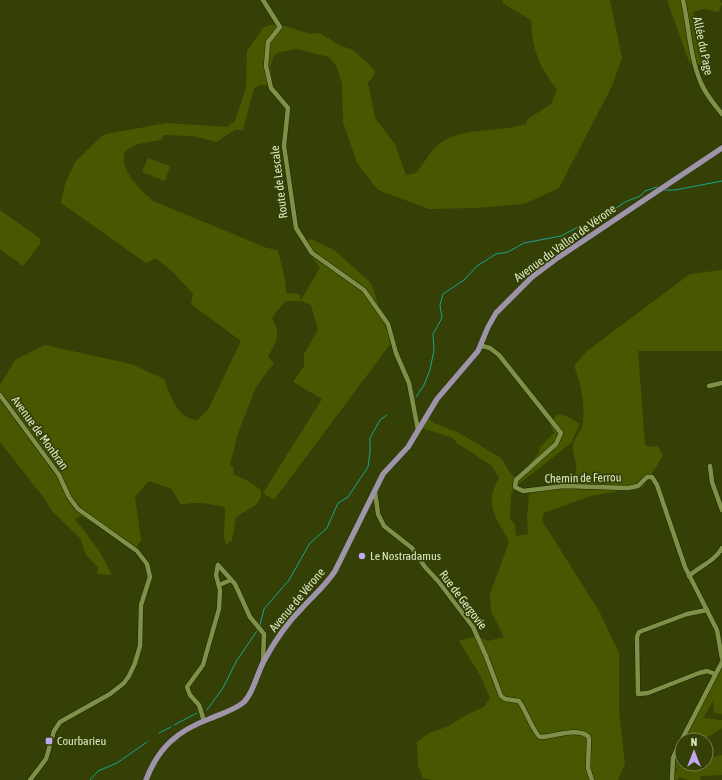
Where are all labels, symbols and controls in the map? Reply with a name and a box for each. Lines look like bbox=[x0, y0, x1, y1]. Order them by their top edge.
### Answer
street label: Allée du Page bbox=[690, 16, 716, 76]
street label: Route de Lescale bbox=[268, 145, 290, 219]
street label: Avenue du Vallon de Vérone bbox=[511, 201, 619, 285]
street label: Avenue de Monbran bbox=[9, 393, 71, 473]
street label: Chemin de Ferrou bbox=[544, 470, 622, 486]
place label: Le Nostradamus bbox=[370, 549, 441, 563]
marker: Le Nostradamus bbox=[357, 551, 367, 561]
street label: Avenue de Vérone bbox=[266, 565, 328, 635]
street label: Rue de Gergovie bbox=[436, 568, 490, 632]
north arrow bbox=[674, 732, 714, 772]
place label: Courbarieu bbox=[57, 734, 106, 748]
marker: Courbarieu bbox=[44, 736, 54, 746]
text: N bbox=[691, 736, 697, 748]

